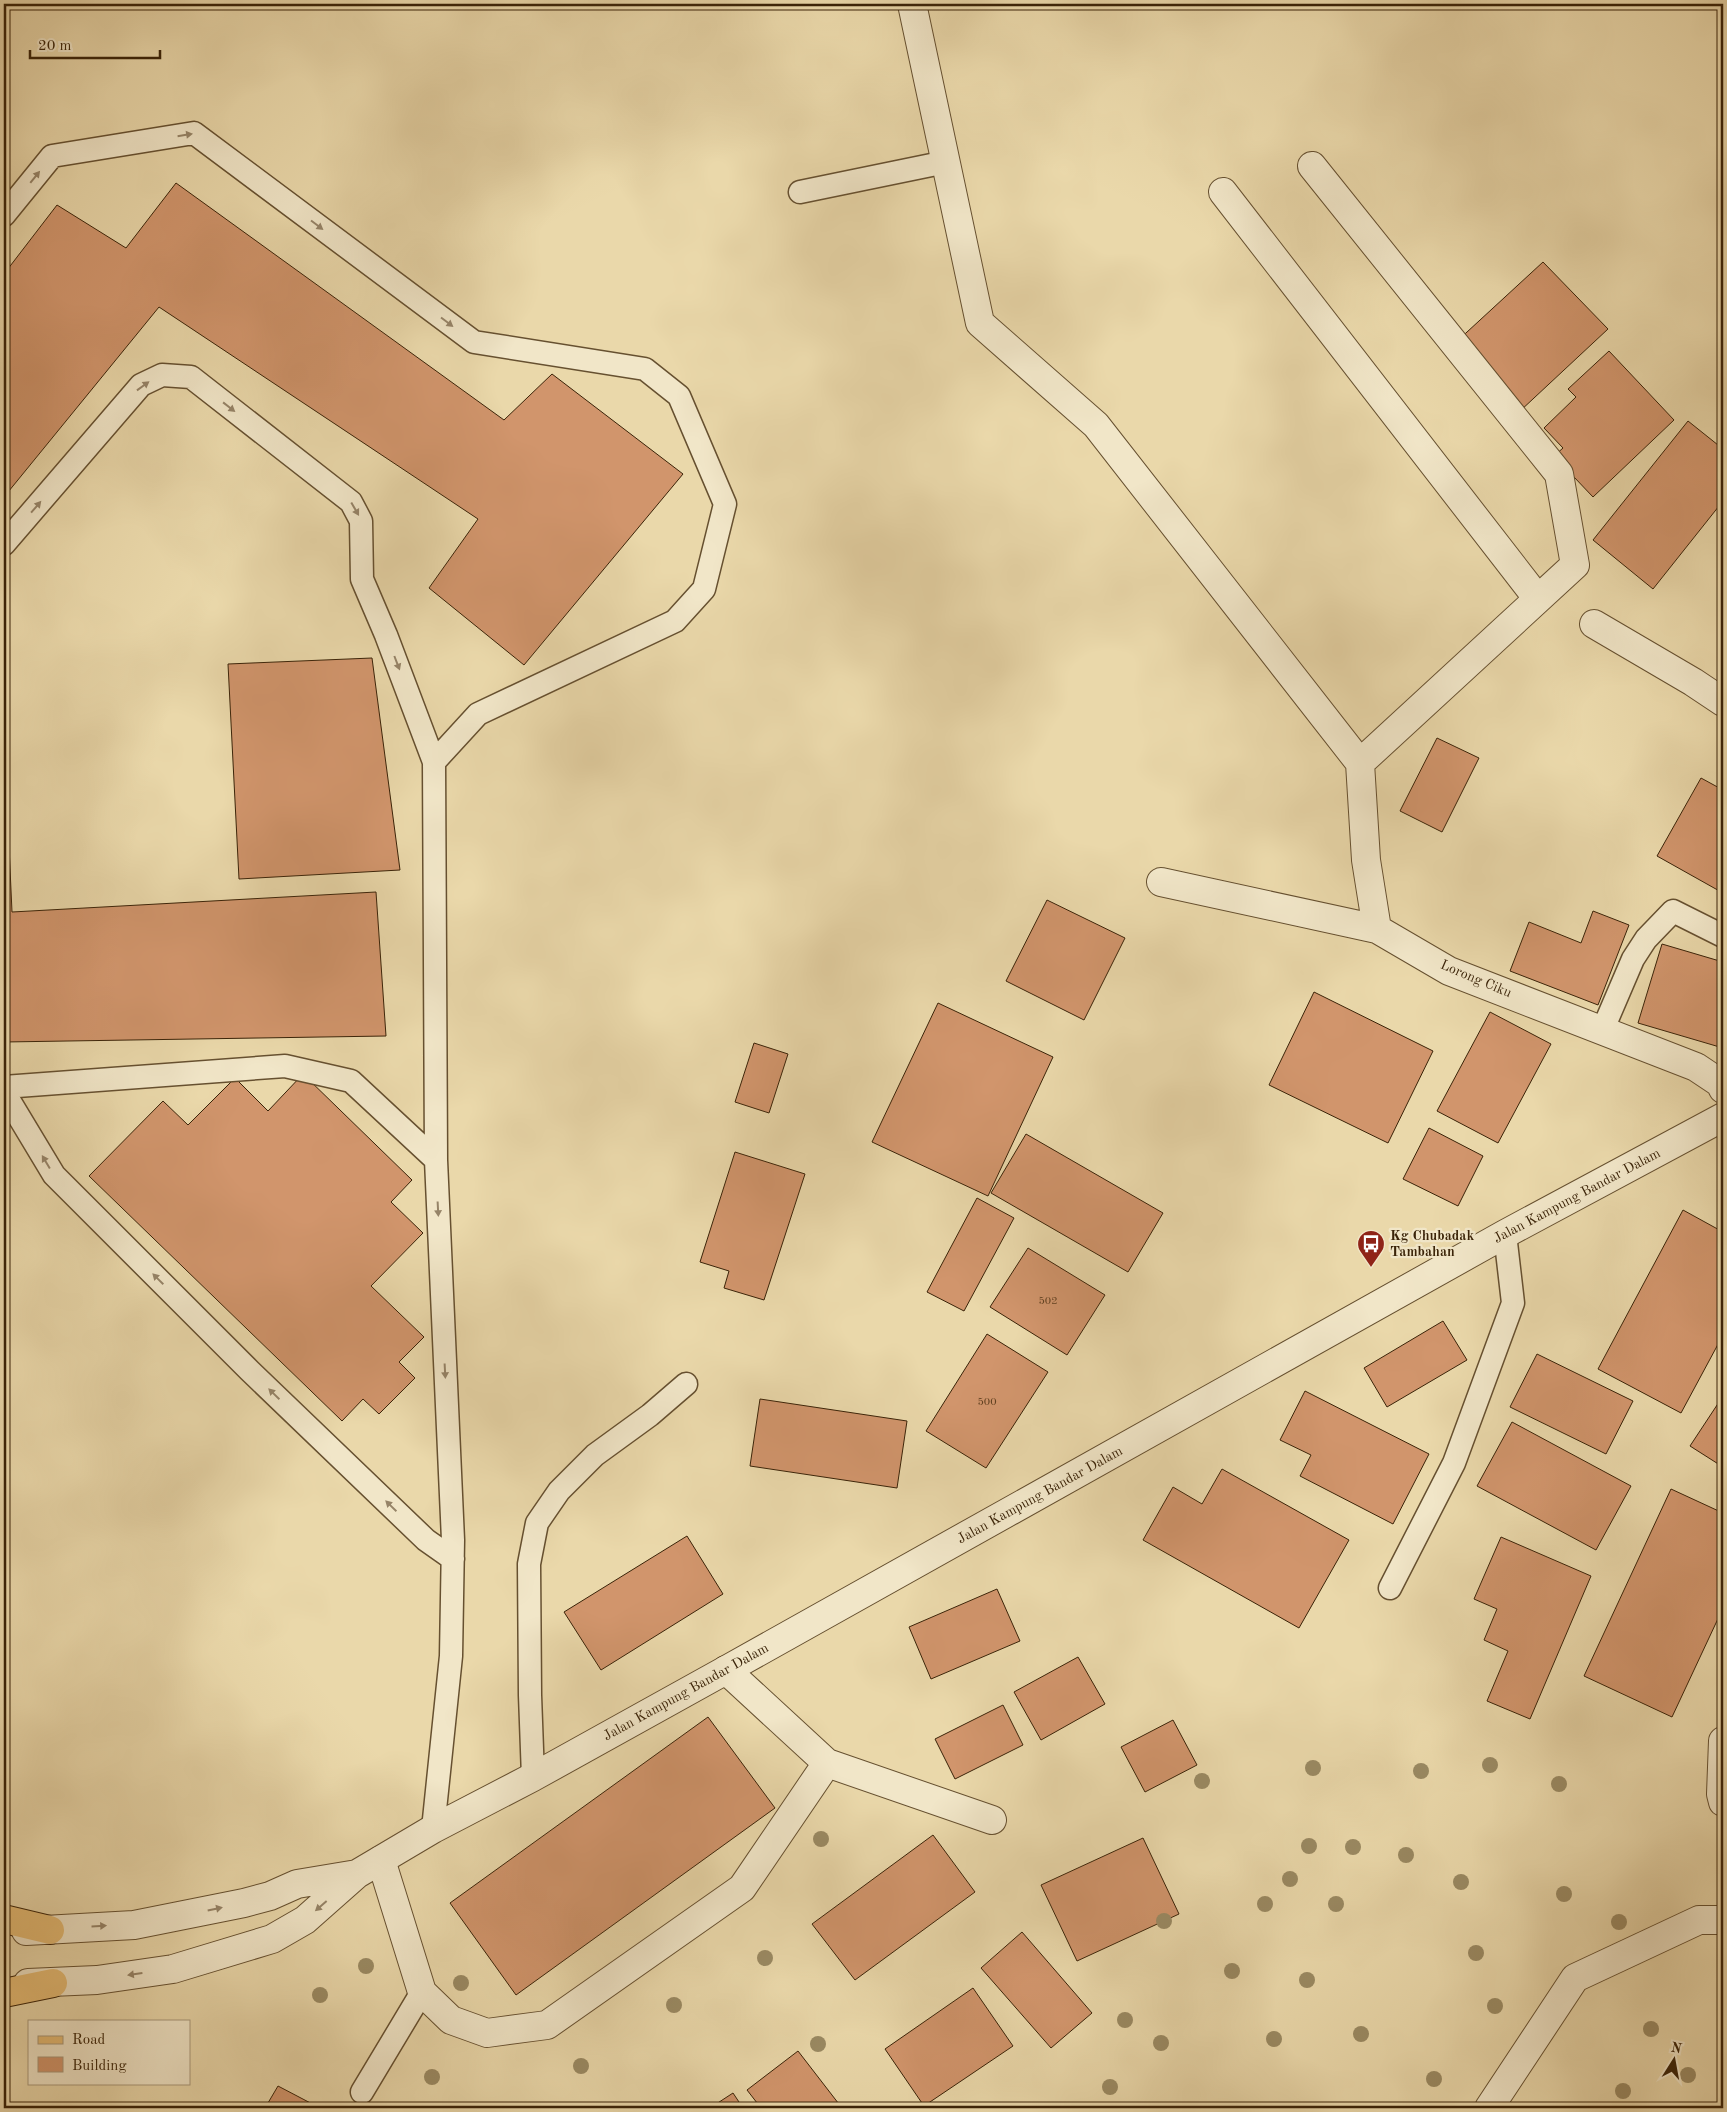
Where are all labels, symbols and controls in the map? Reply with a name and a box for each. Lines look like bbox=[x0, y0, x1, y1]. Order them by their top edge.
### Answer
scale bar bbox=[30, 28, 160, 60]
text: 20 m bbox=[38, 39, 72, 54]
one-way arrow bbox=[178, 130, 194, 138]
one-way arrow bbox=[29, 171, 40, 184]
one-way arrow bbox=[310, 220, 324, 230]
one-way arrow bbox=[440, 317, 453, 328]
one-way arrow bbox=[136, 381, 150, 391]
one-way arrow bbox=[222, 402, 235, 413]
one-way arrow bbox=[30, 501, 41, 514]
one-way arrow bbox=[350, 503, 359, 516]
one-way arrow bbox=[393, 656, 401, 670]
street label: Lorong Ciku bbox=[1438, 958, 1514, 1000]
street label: Jalan Kampung Bandar Dalam bbox=[1491, 1146, 1663, 1246]
one-way arrow bbox=[42, 1155, 51, 1168]
one-way arrow bbox=[434, 1201, 442, 1217]
bus stop icon: Kg Chubadak Tambahan bbox=[1356, 1229, 1386, 1268]
place label: Kg Chubadak Tambahan bbox=[1390, 1229, 1474, 1259]
one-way arrow bbox=[153, 1273, 165, 1285]
house number: 502 bbox=[1038, 1296, 1058, 1307]
one-way arrow bbox=[441, 1363, 449, 1379]
one-way arrow bbox=[268, 1388, 280, 1400]
house number: 500 bbox=[977, 1397, 997, 1408]
street label: Jalan Kampung Bandar Dalam bbox=[955, 1444, 1125, 1546]
one-way arrow bbox=[385, 1500, 397, 1512]
street label: Jalan Kampung Bandar Dalam bbox=[601, 1641, 771, 1743]
one-way arrow bbox=[314, 1901, 327, 1912]
one-way arrow bbox=[208, 1905, 224, 1913]
one-way arrow bbox=[91, 1922, 107, 1930]
one-way arrow bbox=[127, 1971, 143, 1979]
legend bbox=[28, 2020, 190, 2084]
text: Road bbox=[72, 2033, 106, 2048]
north arrow bbox=[1650, 2034, 1700, 2084]
text: N bbox=[1670, 2040, 1683, 2056]
text: Building bbox=[72, 2059, 127, 2074]

